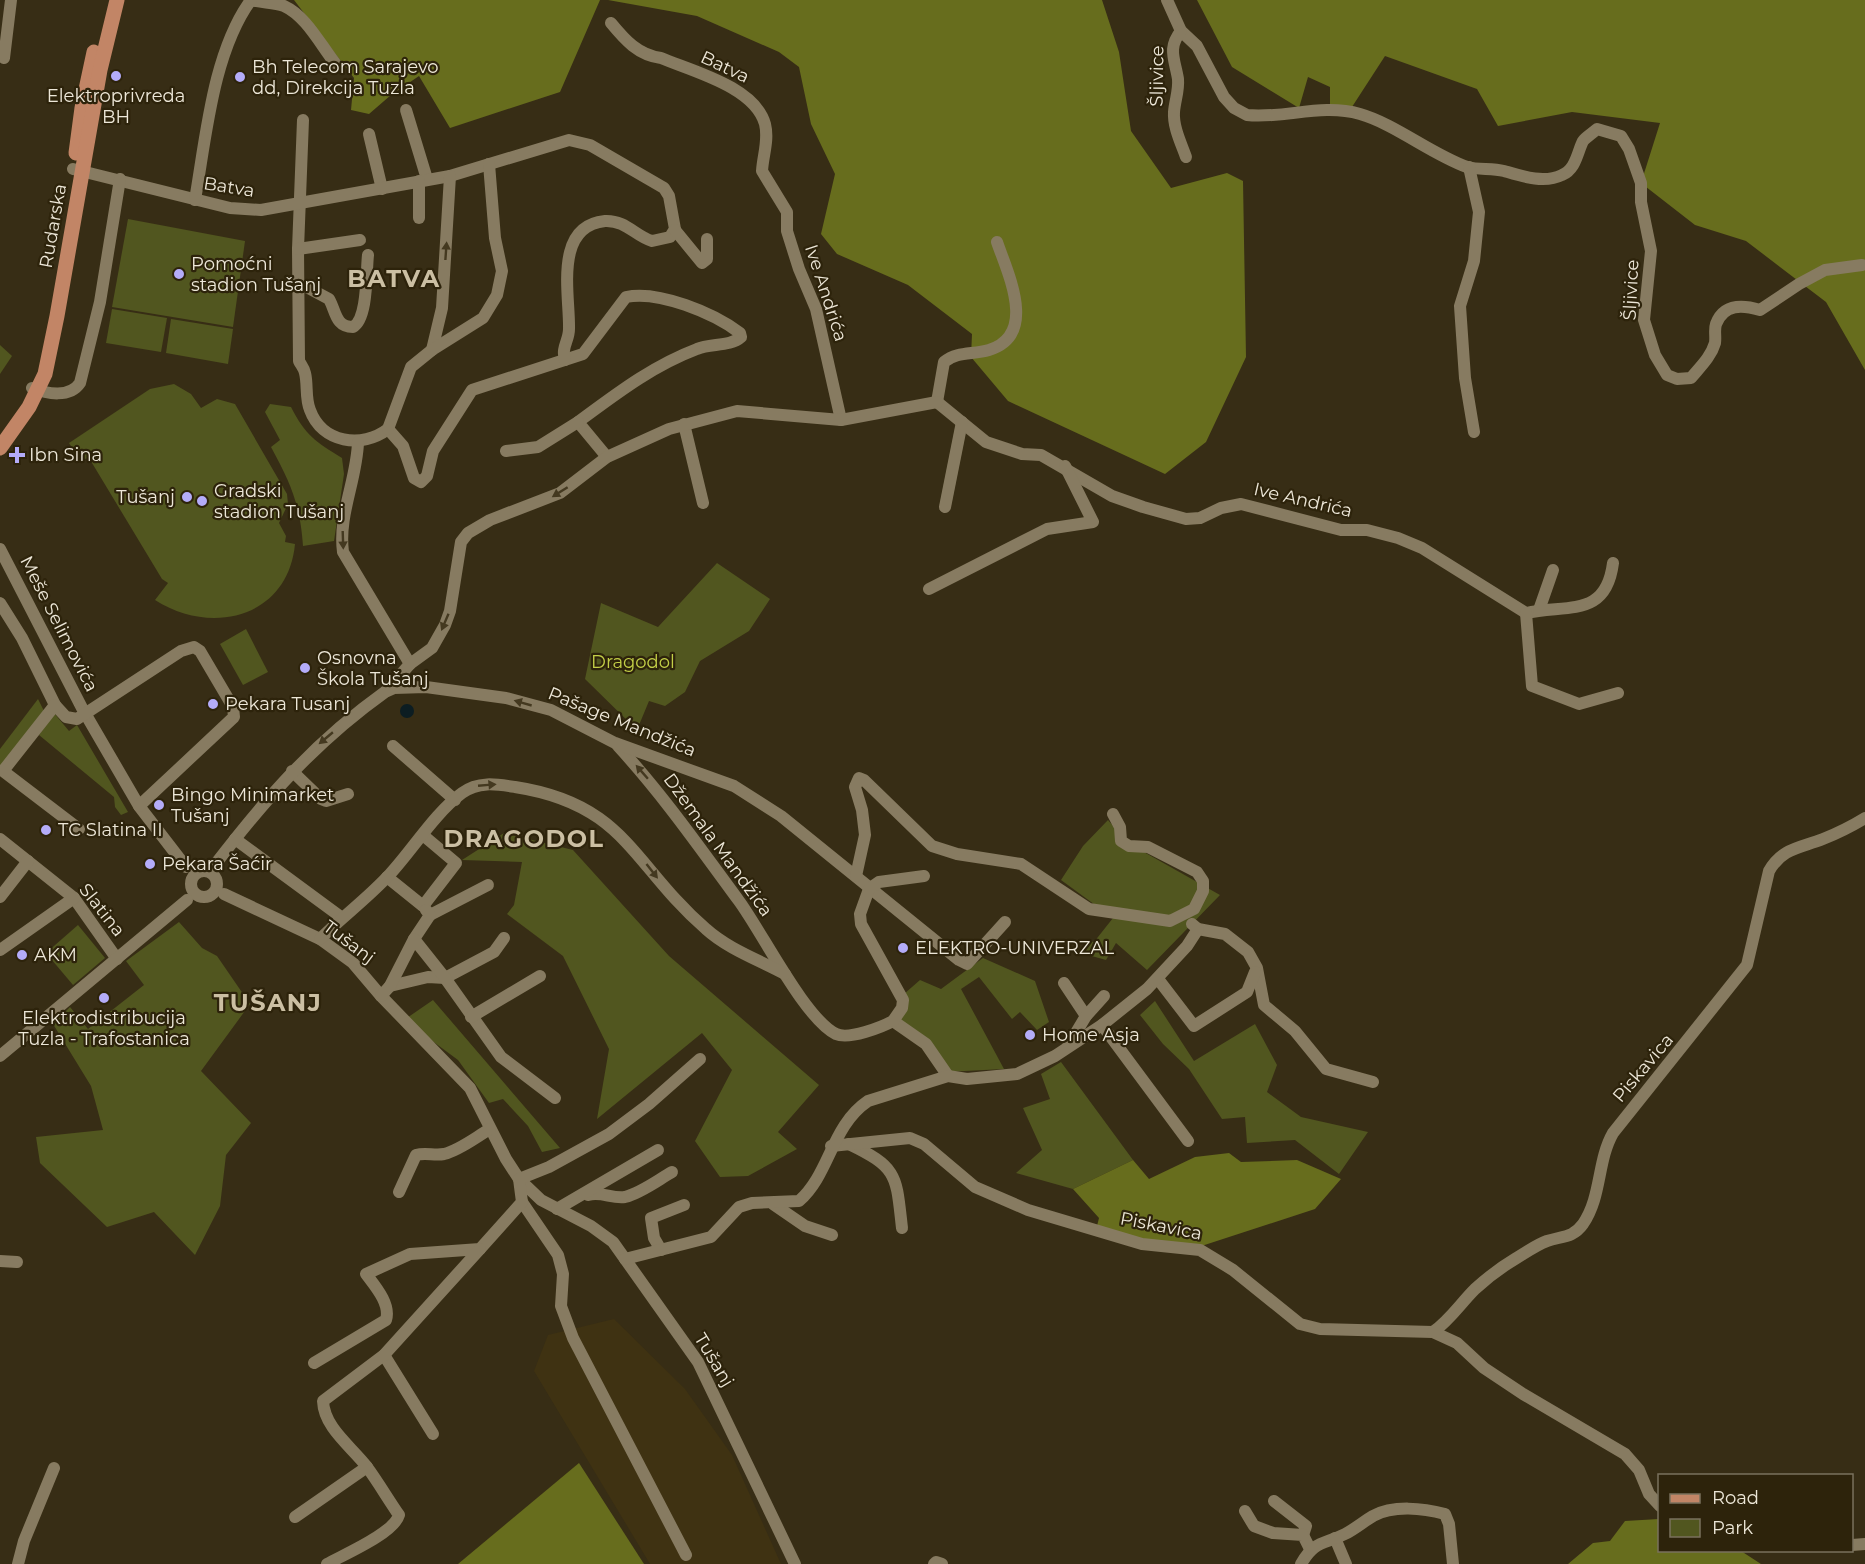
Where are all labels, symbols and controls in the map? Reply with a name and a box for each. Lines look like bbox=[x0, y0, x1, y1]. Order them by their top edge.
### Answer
street label: Šljivice bbox=[1145, 45, 1169, 107]
street label: Batva bbox=[697, 46, 753, 88]
place label: Bh Telecom Sarajevo dd, Direkcija Tuzla bbox=[252, 56, 439, 99]
marker: Elektroprivreda BH bbox=[109, 69, 123, 83]
marker: Bh Telecom Sarajevo dd, Direkcija Tuzla bbox=[233, 70, 247, 84]
place label: Elektroprivreda BH bbox=[47, 85, 185, 128]
street label: Batva bbox=[202, 172, 256, 202]
street label: Rudarska bbox=[35, 182, 71, 270]
one-way arrow bbox=[441, 242, 451, 261]
street label: Ive Andrića bbox=[800, 242, 852, 344]
place label: Pomoćni stadion Tušanj bbox=[191, 253, 321, 296]
street label: Šljivice bbox=[1618, 259, 1644, 321]
district label: BATVA bbox=[347, 264, 441, 293]
marker: Pomoćni stadion Tušanj bbox=[172, 267, 186, 281]
place label: Ibn Sina bbox=[29, 444, 102, 466]
marker: Ibn Sina bbox=[10, 448, 24, 462]
street label: Ive Andrića bbox=[1252, 478, 1354, 522]
place label: Gradski stadion Tušanj bbox=[214, 480, 344, 523]
place label: Tušanj bbox=[116, 486, 175, 508]
one-way arrow bbox=[552, 487, 568, 498]
marker: Tušanj bbox=[180, 490, 194, 504]
marker: Gradski stadion Tušanj bbox=[195, 494, 209, 508]
one-way arrow bbox=[338, 531, 347, 550]
street label: Meše Selimovića bbox=[15, 552, 103, 696]
one-way arrow bbox=[440, 614, 450, 632]
place label: Osnovna Škola Tušanj bbox=[317, 647, 429, 690]
park label: Dragodol bbox=[591, 651, 675, 673]
marker: Osnovna Škola Tušanj bbox=[298, 661, 312, 675]
street label: Pašage Mandžića bbox=[545, 682, 699, 762]
place label: Pekara Tusanj bbox=[225, 693, 350, 715]
marker: Pekara Tusanj bbox=[206, 697, 220, 711]
one-way arrow bbox=[514, 698, 532, 707]
one-way arrow bbox=[319, 731, 334, 744]
one-way arrow bbox=[635, 765, 649, 780]
street label: Džemala Mandžića bbox=[659, 769, 777, 921]
one-way arrow bbox=[477, 780, 496, 790]
place label: Bingo Minimarket Tušanj bbox=[171, 784, 334, 827]
marker: Bingo Minimarket Tušanj bbox=[152, 798, 166, 812]
place label: TC Slatina II bbox=[58, 819, 163, 841]
marker: TC Slatina II bbox=[39, 823, 53, 837]
district label: DRAGODOL bbox=[444, 824, 604, 853]
place label: Pekara Šaćir bbox=[162, 853, 272, 875]
marker: Pekara Šaćir bbox=[143, 857, 157, 871]
one-way arrow bbox=[646, 863, 658, 878]
street label: Slatina bbox=[74, 879, 130, 941]
street label: Tušanj bbox=[319, 916, 379, 968]
place label: ELEKTRO-UNIVERZAL bbox=[915, 937, 1114, 959]
marker: ELEKTRO-UNIVERZAL bbox=[896, 941, 910, 955]
place label: AKM bbox=[34, 944, 77, 966]
marker: AKM bbox=[15, 948, 29, 962]
district label: TUŠANJ bbox=[214, 988, 322, 1017]
marker: Elektrodistribucija Tuzla - Trafostanica bbox=[97, 991, 111, 1005]
place label: Elektrodistribucija Tuzla - Trafostanica bbox=[18, 1007, 190, 1050]
place label: Home Asja bbox=[1042, 1024, 1140, 1046]
marker: Home Asja bbox=[1023, 1028, 1037, 1042]
street label: Piskavica bbox=[1608, 1029, 1678, 1107]
street label: Piskavica bbox=[1118, 1207, 1204, 1245]
street label: Tušanj bbox=[689, 1329, 739, 1391]
legend bbox=[1658, 1474, 1853, 1552]
text: Road bbox=[1712, 1487, 1759, 1509]
text: Park bbox=[1712, 1517, 1753, 1539]

